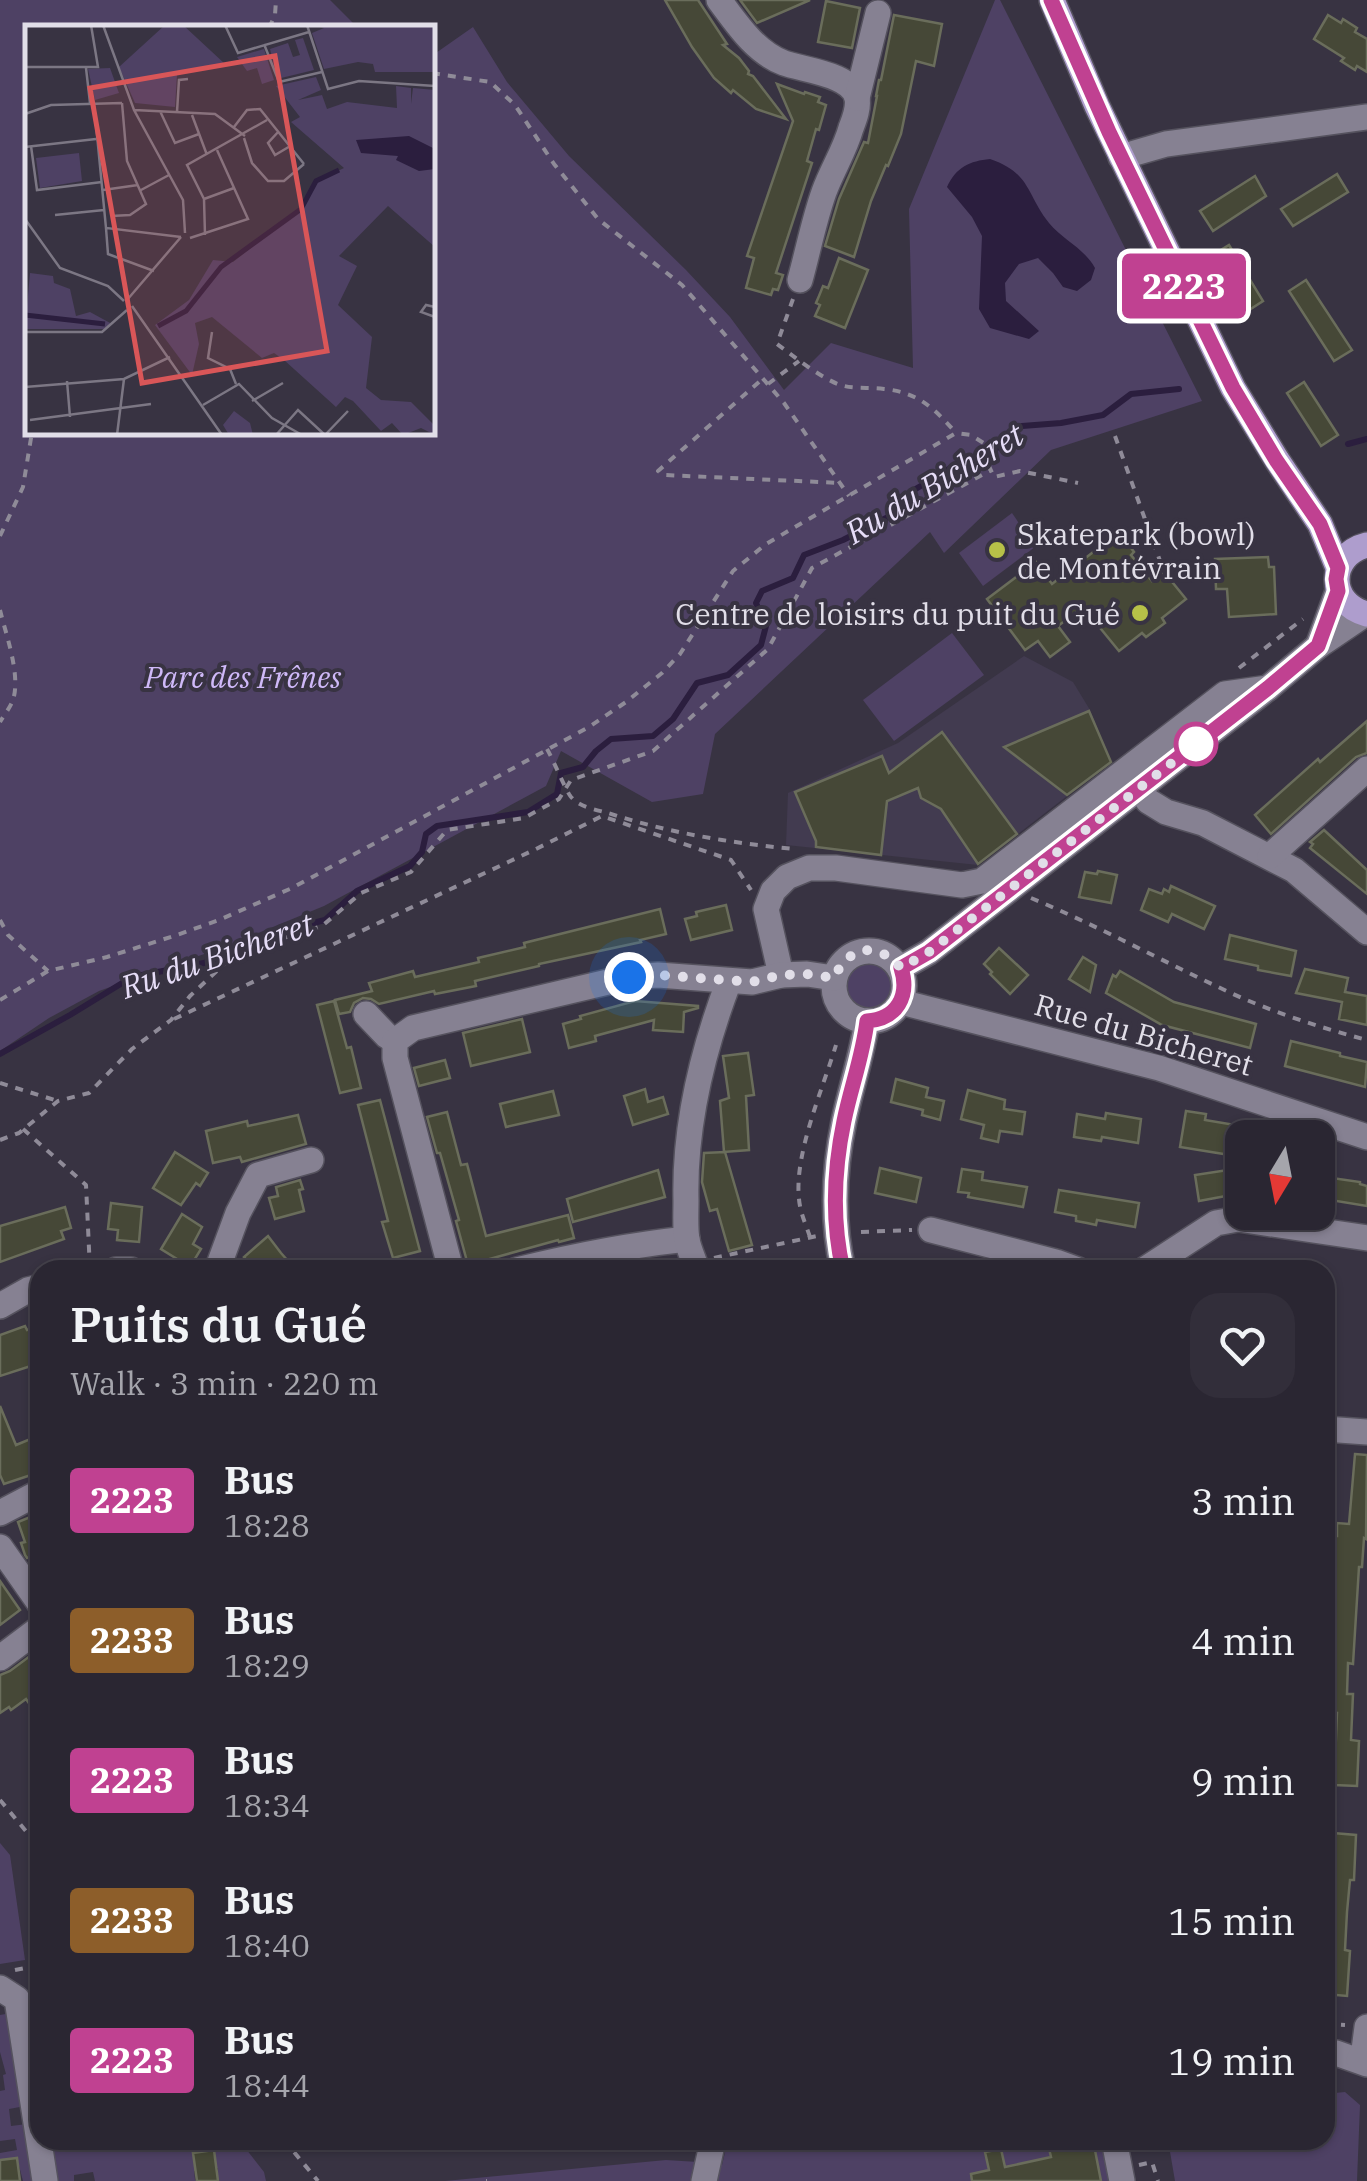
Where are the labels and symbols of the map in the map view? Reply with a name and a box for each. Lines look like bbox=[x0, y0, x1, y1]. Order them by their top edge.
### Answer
inset map bbox=[25, 25, 435, 435]
line badge: 2223 bbox=[1114, 254, 1254, 318]
water label: Ru du Bicheret bbox=[836, 412, 1032, 553]
place label: Skatepark (bowl) de Montévrain bbox=[1017, 514, 1255, 587]
marker: Skatepark (bowl) de Montévrain bbox=[986, 539, 1008, 561]
place label: Centre de loisirs du puit du Gué bbox=[675, 594, 1120, 633]
marker: Centre de loisirs du puit du Gué bbox=[1129, 602, 1151, 624]
park label: Parc des Frênes bbox=[144, 657, 341, 696]
unlabelled marker bbox=[1175, 723, 1217, 765]
water label: Ru du Bicheret bbox=[114, 902, 320, 1008]
your location bbox=[604, 952, 654, 1002]
street label: Rue du Bicheret bbox=[1030, 984, 1258, 1084]
north arrow bbox=[1225, 1120, 1335, 1230]

